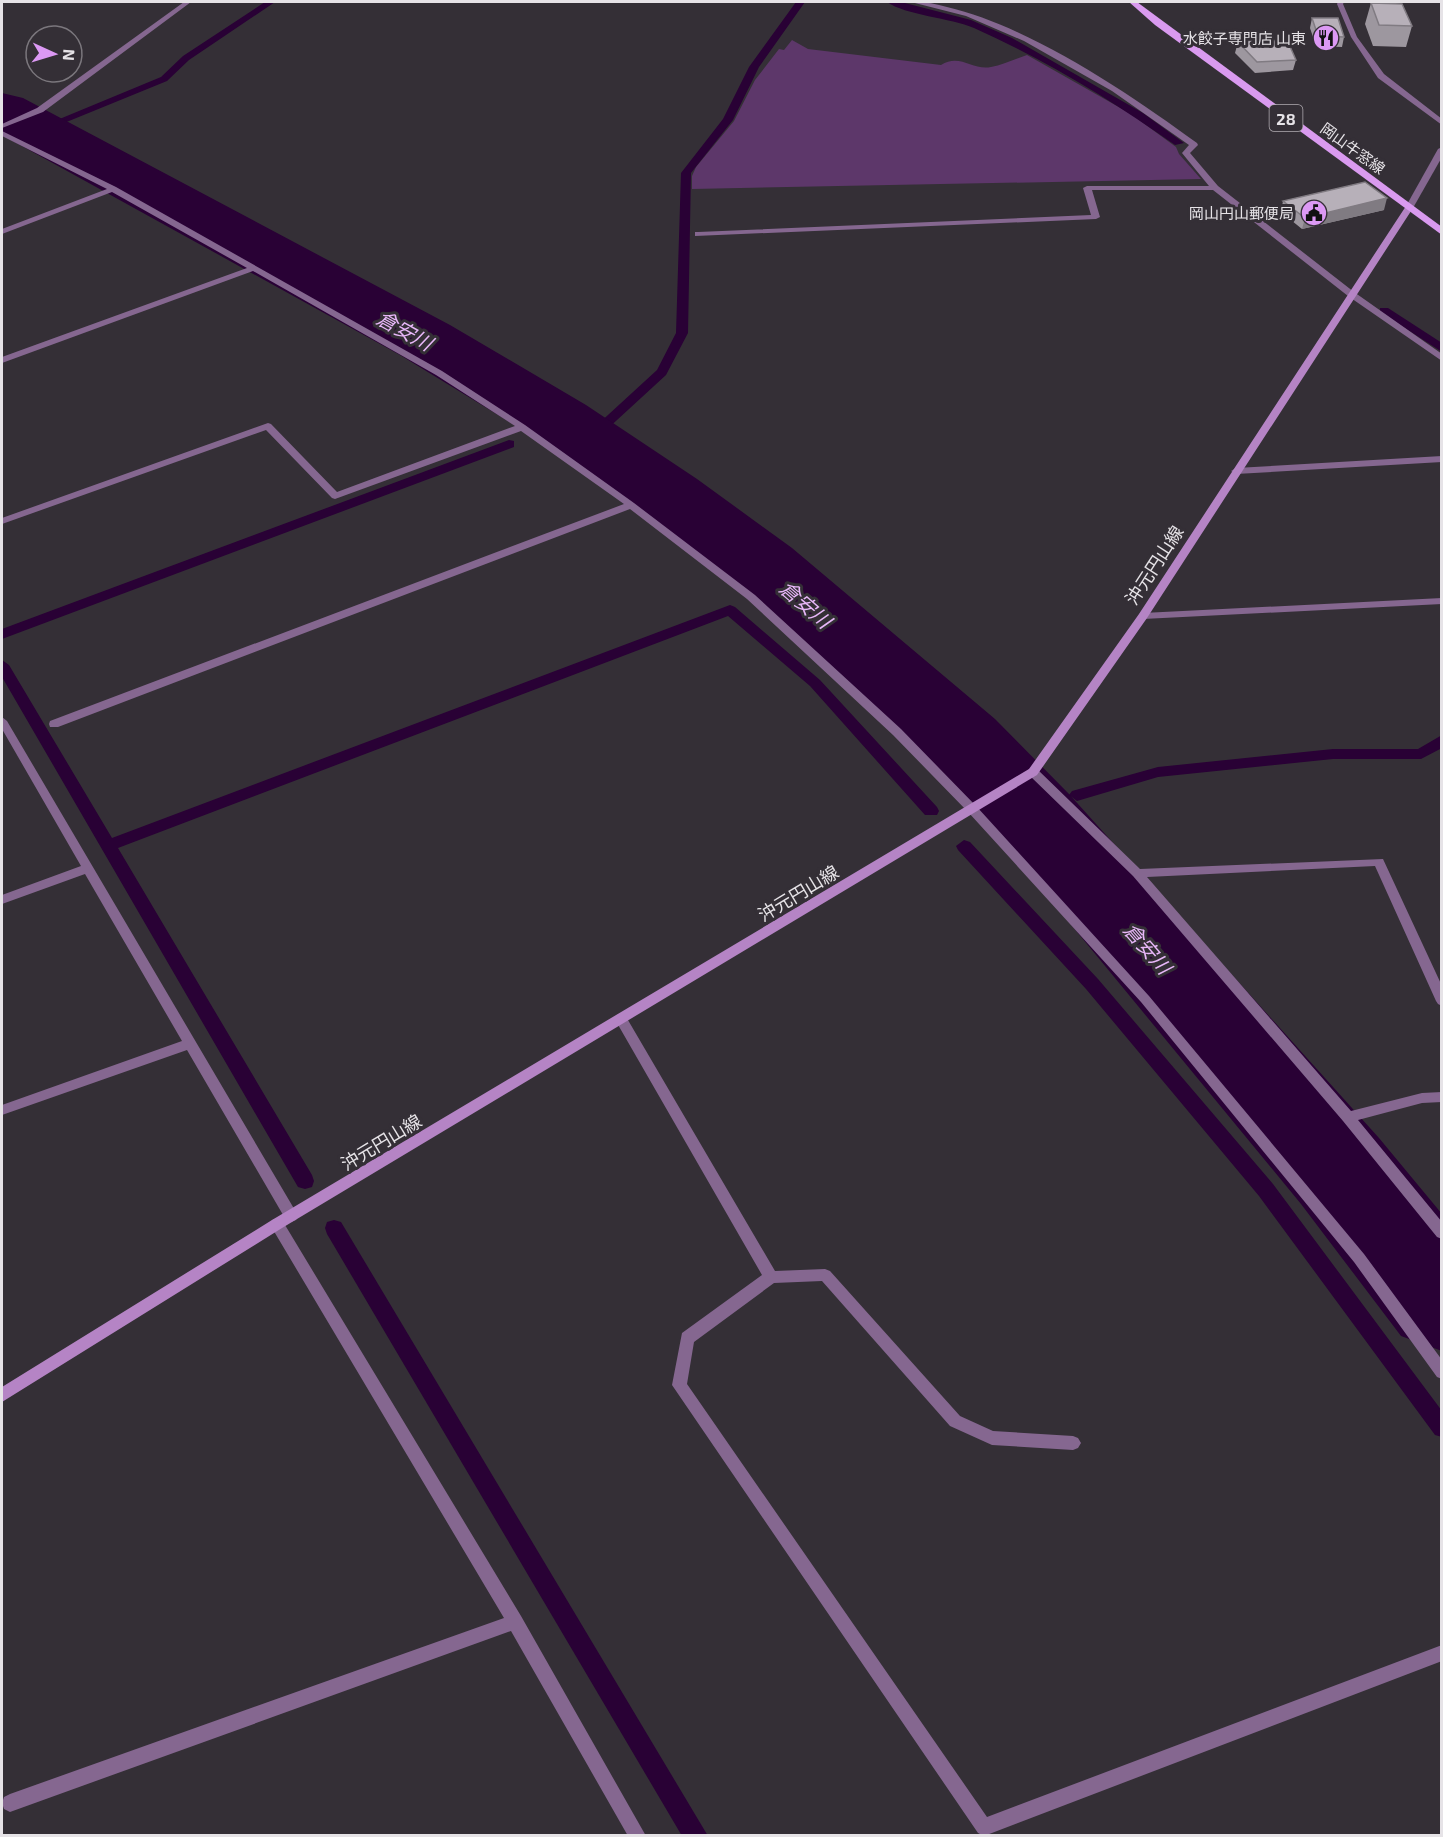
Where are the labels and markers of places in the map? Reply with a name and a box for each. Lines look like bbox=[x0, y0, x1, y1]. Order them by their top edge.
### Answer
restaurant icon: 水餃子専門店 山東 bbox=[1311, 23, 1341, 53]
place label: 水餃子専門店 山東 bbox=[1183, 29, 1306, 47]
public building icon: 岡山円山郵便局 bbox=[1299, 198, 1329, 228]
place label: 岡山円山郵便局 bbox=[1189, 204, 1294, 222]

